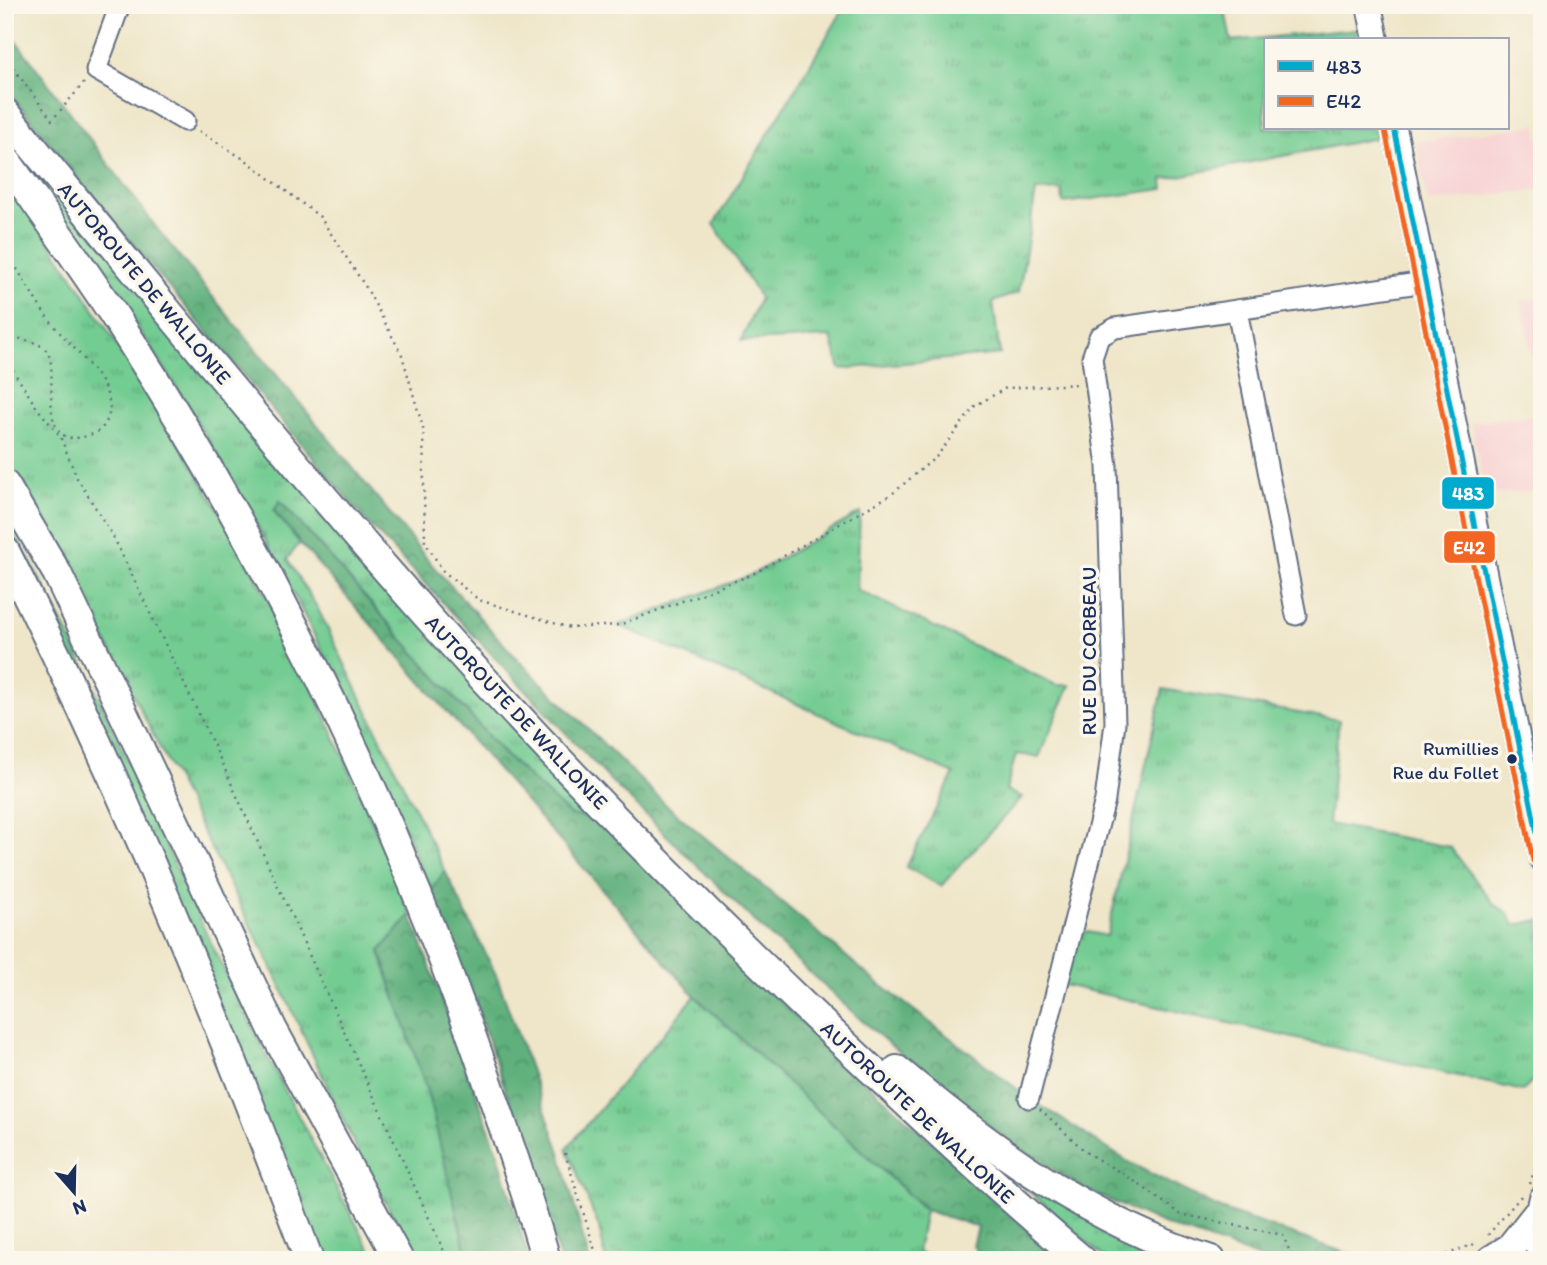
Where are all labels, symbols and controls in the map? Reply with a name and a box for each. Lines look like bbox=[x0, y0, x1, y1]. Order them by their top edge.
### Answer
legend bbox=[1264, 38, 1508, 130]
text: 483 bbox=[1326, 54, 1362, 79]
text: E42 bbox=[1326, 88, 1361, 113]
street label: AUTOROUTE DE WALLONIE bbox=[53, 177, 237, 389]
line badge: 483 bbox=[1441, 476, 1495, 510]
text: 483 bbox=[1452, 482, 1484, 505]
line badge: E42 bbox=[1443, 530, 1496, 564]
text: E42 bbox=[1453, 536, 1485, 559]
street label: RUE DU CORBEAU bbox=[1076, 567, 1101, 735]
street label: AUTOROUTE DE WALLONIE bbox=[420, 610, 614, 814]
place label: Rumillies Rue du Follet bbox=[1393, 737, 1499, 784]
marker: Rumillies Rue du Follet bbox=[1505, 752, 1519, 766]
street label: AUTOROUTE DE WALLONIE bbox=[816, 1015, 1020, 1209]
north arrow bbox=[38, 1156, 108, 1226]
text: N bbox=[70, 1195, 90, 1221]

